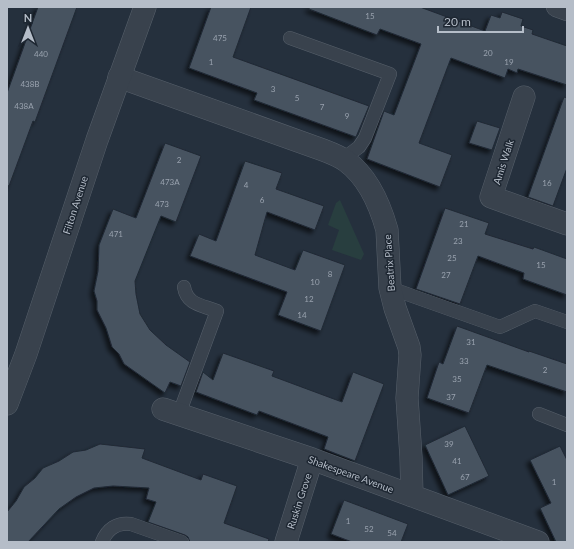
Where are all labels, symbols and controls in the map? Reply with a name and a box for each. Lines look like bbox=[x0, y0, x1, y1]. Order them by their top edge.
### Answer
north arrow bbox=[8, 8, 48, 48]
scale bar bbox=[438, 8, 523, 34]
text: N bbox=[24, 11, 32, 24]
house number: 15 bbox=[365, 11, 375, 21]
text: 20 m bbox=[444, 14, 471, 29]
house number: 475 bbox=[213, 33, 227, 43]
house number: 20 bbox=[483, 48, 493, 58]
house number: 440 bbox=[34, 49, 48, 59]
house number: 1 bbox=[209, 57, 214, 67]
house number: 19 bbox=[504, 57, 514, 67]
house number: 438B bbox=[20, 79, 40, 89]
house number: 3 bbox=[271, 84, 276, 94]
house number: 5 bbox=[295, 93, 300, 103]
house number: 438A bbox=[14, 101, 34, 111]
house number: 7 bbox=[320, 102, 325, 112]
house number: 9 bbox=[345, 111, 350, 121]
street label: Amis Walk bbox=[490, 137, 516, 186]
house number: 2 bbox=[177, 155, 182, 165]
street label: Filton Avenue bbox=[60, 174, 90, 236]
house number: 473A bbox=[160, 177, 180, 187]
house number: 16 bbox=[542, 178, 552, 188]
house number: 4 bbox=[244, 180, 249, 190]
house number: 6 bbox=[260, 195, 265, 205]
house number: 473 bbox=[155, 199, 169, 209]
house number: 21 bbox=[459, 219, 469, 229]
house number: 471 bbox=[109, 229, 123, 239]
street label: Beatrix Place bbox=[381, 234, 397, 292]
house number: 23 bbox=[453, 236, 463, 246]
house number: 25 bbox=[447, 253, 457, 263]
house number: 15 bbox=[536, 260, 546, 270]
house number: 8 bbox=[328, 269, 333, 279]
house number: 27 bbox=[441, 270, 451, 280]
house number: 10 bbox=[310, 277, 320, 287]
house number: 12 bbox=[304, 294, 314, 304]
house number: 14 bbox=[297, 310, 307, 320]
house number: 31 bbox=[466, 337, 476, 347]
house number: 33 bbox=[459, 356, 469, 366]
house number: 2 bbox=[543, 365, 548, 375]
house number: 35 bbox=[452, 374, 462, 384]
house number: 37 bbox=[446, 392, 456, 402]
house number: 39 bbox=[444, 439, 454, 449]
street label: Shakespeare Avenue bbox=[307, 453, 395, 495]
house number: 41 bbox=[452, 456, 462, 466]
street label: Ruskin Grove bbox=[284, 472, 314, 530]
house number: 67 bbox=[460, 472, 470, 482]
house number: 1 bbox=[552, 477, 557, 487]
house number: 1 bbox=[346, 516, 351, 526]
house number: 52 bbox=[364, 524, 374, 534]
house number: 54 bbox=[387, 528, 397, 538]

